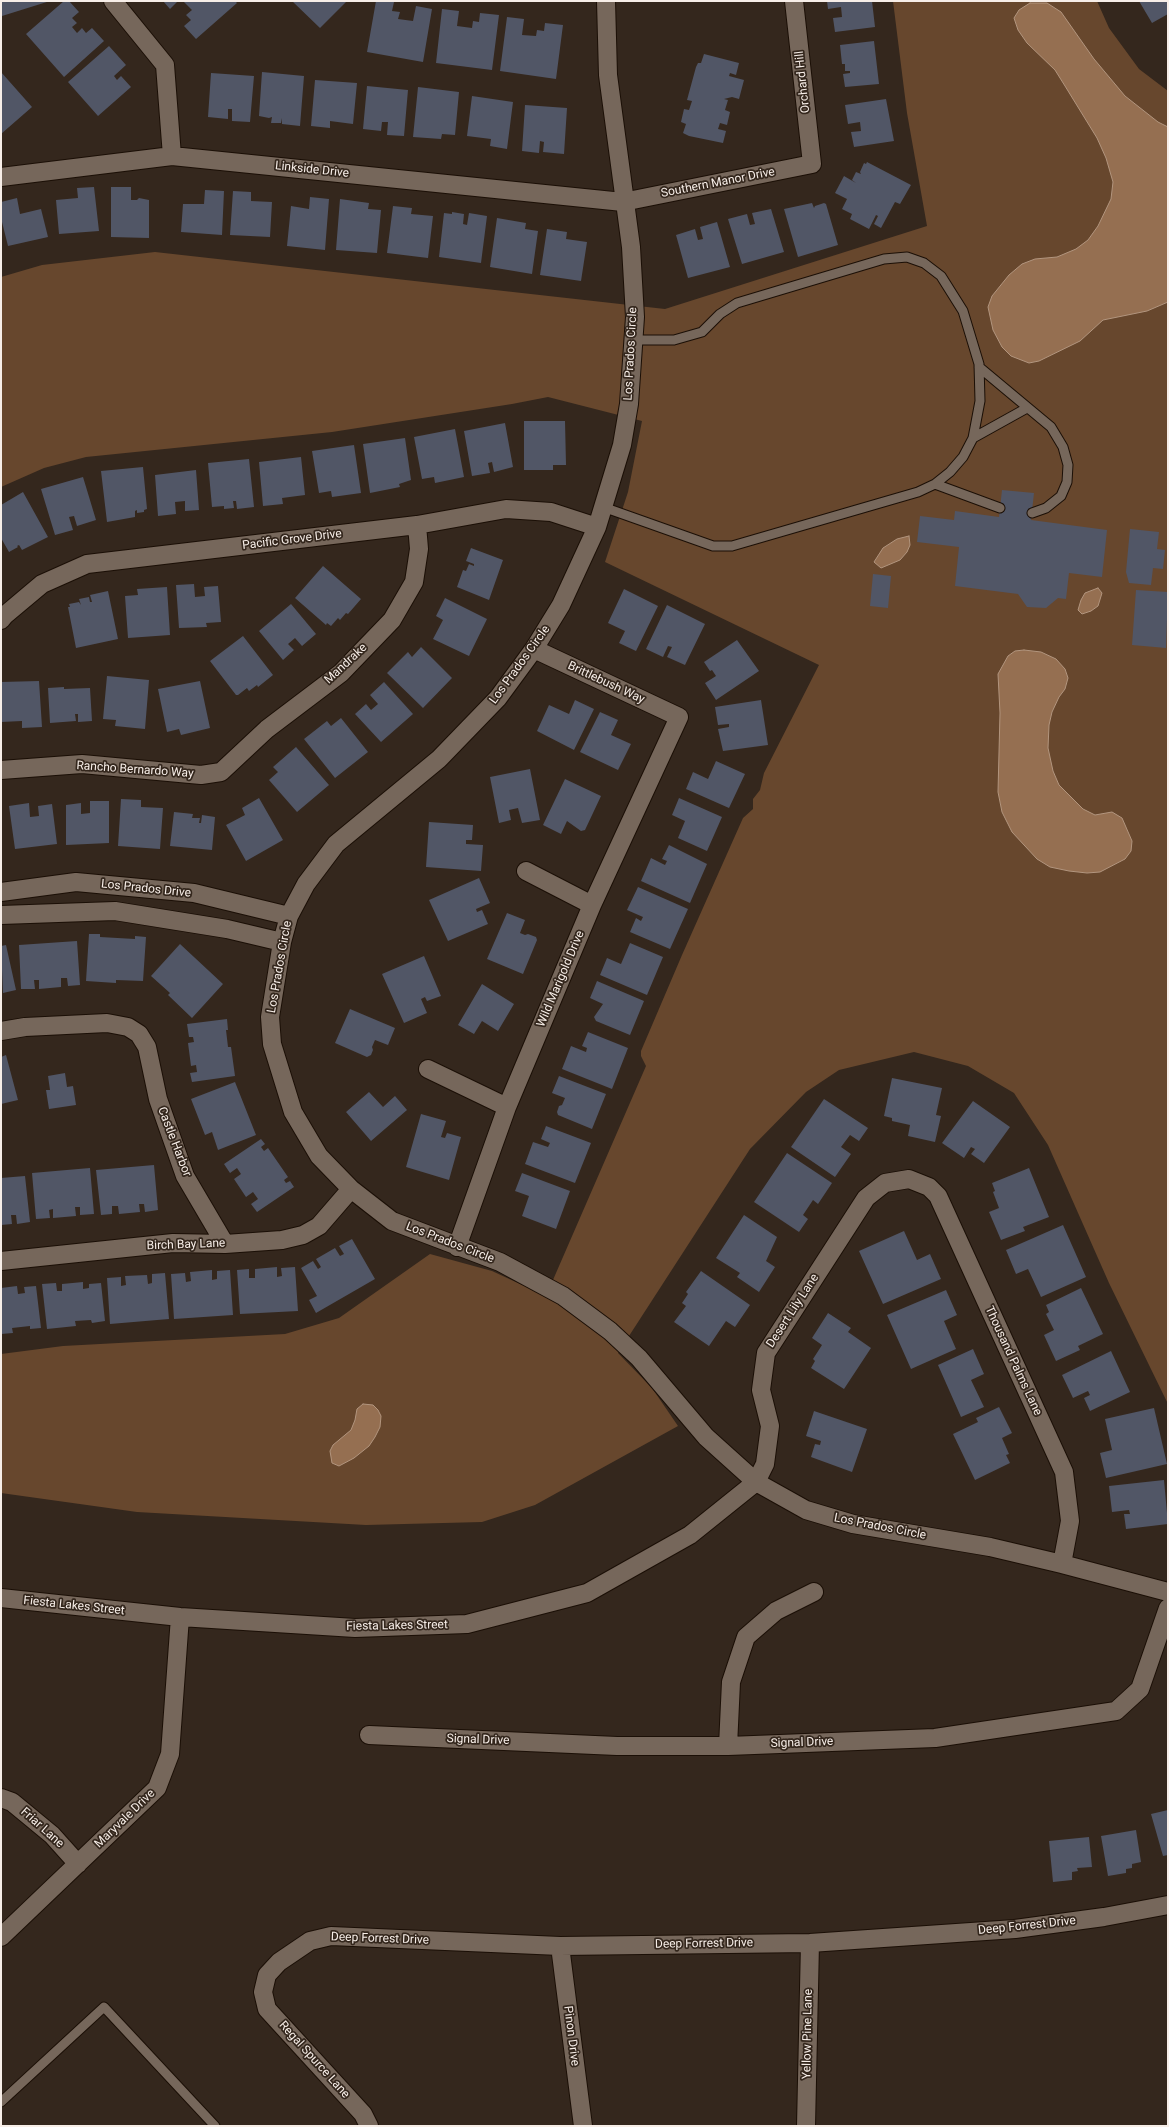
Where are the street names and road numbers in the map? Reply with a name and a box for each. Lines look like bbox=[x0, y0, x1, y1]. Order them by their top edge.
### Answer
street label: Orchard Hill bbox=[793, 50, 813, 114]
street label: Linkside Drive bbox=[274, 159, 350, 181]
street label: Southern Manor Drive bbox=[660, 165, 776, 201]
street label: Los Prados Circle bbox=[621, 307, 641, 401]
street label: Pacific Grove Drive bbox=[241, 527, 343, 553]
street label: Los Prados Circle bbox=[487, 623, 553, 707]
street label: Mandrake bbox=[322, 641, 370, 687]
street label: Brittlebush Way bbox=[565, 659, 647, 707]
street label: Rancho Bernardo Way bbox=[76, 759, 194, 781]
street label: Los Prados Drive bbox=[100, 877, 192, 901]
street label: Los Prados Circle bbox=[265, 920, 295, 1014]
street label: Wild Marigold Drive bbox=[534, 929, 588, 1029]
street label: Castle Harbor bbox=[154, 1105, 194, 1179]
street label: Los Prados Circle bbox=[404, 1220, 496, 1266]
street label: Birch Bay Lane bbox=[146, 1236, 226, 1254]
street label: Desert Lily Lane bbox=[764, 1271, 822, 1351]
street label: Thousand Palms Lane bbox=[981, 1304, 1045, 1418]
street label: Los Prados Circle bbox=[833, 1511, 927, 1543]
street label: Fiesta Lakes Street bbox=[23, 1594, 125, 1618]
street label: Fiesta Lakes Street bbox=[346, 1618, 448, 1634]
street label: Signal Drive bbox=[446, 1732, 510, 1748]
street label: Signal Drive bbox=[770, 1735, 834, 1751]
street label: Maryvale Drive bbox=[92, 1787, 158, 1851]
street label: Friar Lane bbox=[17, 1805, 67, 1851]
street label: Deep Forrest Drive bbox=[977, 1914, 1077, 1938]
street label: Deep Forrest Drive bbox=[331, 1930, 429, 1948]
street label: Deep Forrest Drive bbox=[655, 1936, 753, 1952]
street label: Yellow Pine Lane bbox=[800, 1989, 816, 2079]
street label: Pinon Drive bbox=[560, 2005, 582, 2067]
street label: Regal Spurce Lane bbox=[276, 2018, 352, 2102]

